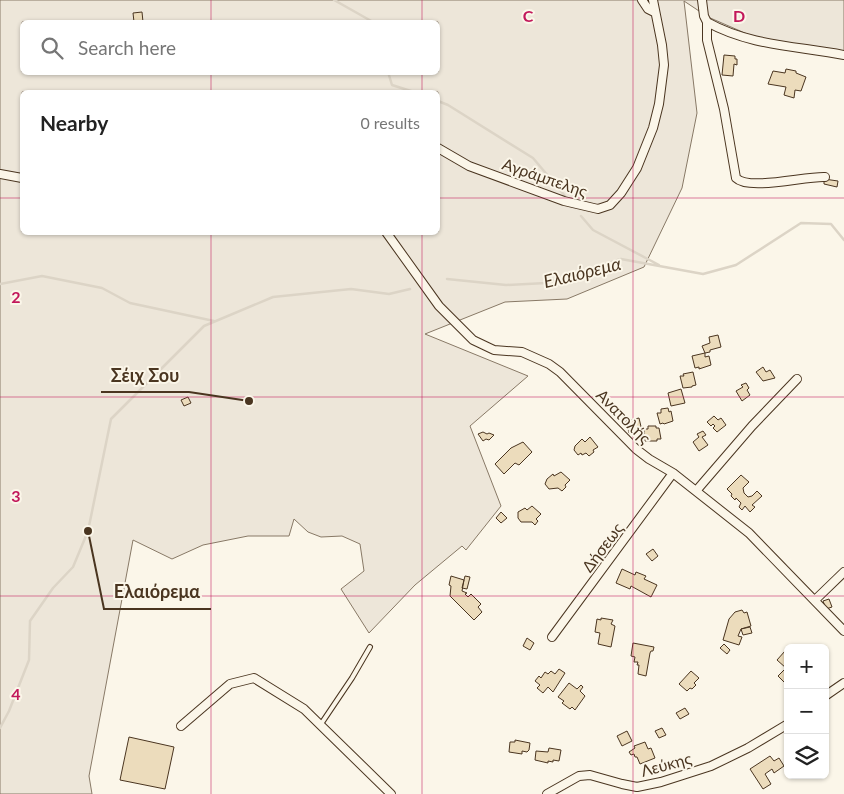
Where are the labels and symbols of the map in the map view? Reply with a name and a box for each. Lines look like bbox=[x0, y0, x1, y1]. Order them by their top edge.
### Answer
text: C bbox=[523, 6, 534, 25]
text: D bbox=[733, 6, 745, 25]
street label: Αγράμπελης bbox=[500, 154, 591, 201]
water label: Ελαιόρεμα bbox=[541, 252, 623, 292]
text: 2 bbox=[11, 287, 21, 306]
callout: Σέιχ Σου bbox=[101, 359, 189, 392]
text: Σέιχ Σου bbox=[111, 364, 179, 386]
street label: Ανατολής bbox=[593, 385, 655, 447]
text: 3 bbox=[11, 486, 21, 505]
street label: Δήσεως bbox=[577, 518, 627, 575]
callout: Ελαιόρεμα bbox=[104, 576, 211, 609]
text: Ελαιόρεμα bbox=[114, 580, 200, 602]
text: 4 bbox=[11, 684, 21, 703]
street label: Λεύκης bbox=[639, 748, 694, 780]

